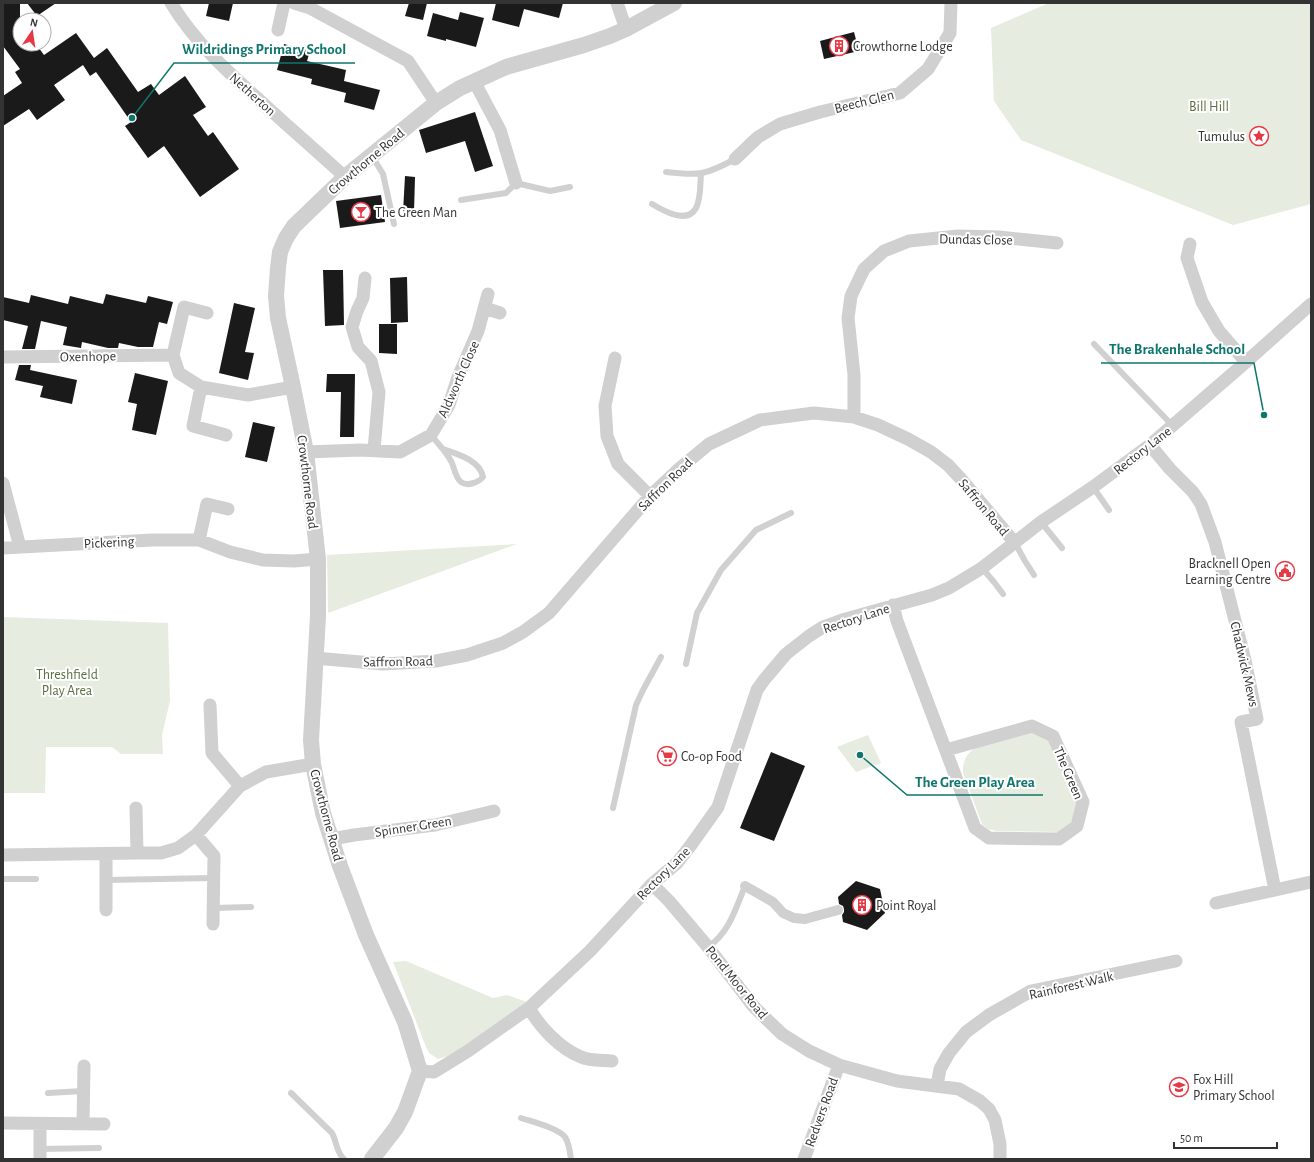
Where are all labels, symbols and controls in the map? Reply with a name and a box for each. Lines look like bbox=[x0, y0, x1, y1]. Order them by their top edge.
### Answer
north arrow bbox=[12, 12, 52, 52]
text: N bbox=[29, 17, 39, 29]
building icon: Crowthorne Lodge bbox=[828, 35, 850, 57]
callout: Wildridings Primary School bbox=[174, 36, 355, 63]
place label: Crowthorne Lodge bbox=[853, 40, 953, 54]
text: Wildridings Primary School bbox=[182, 42, 346, 57]
street label: Netherton bbox=[227, 71, 278, 119]
street label: Beech Glen bbox=[833, 88, 895, 116]
park label: Bill Hill bbox=[1189, 100, 1229, 114]
place icon: Tumulus bbox=[1248, 125, 1270, 147]
street label: Crowthorne Road bbox=[326, 126, 407, 197]
place label: Tumulus bbox=[1198, 130, 1245, 144]
bar icon: The Green Man bbox=[350, 201, 372, 223]
place label: The Green Man bbox=[375, 206, 457, 220]
street label: Dundas Close bbox=[939, 232, 1013, 248]
callout: The Brakenhale School bbox=[1101, 336, 1254, 363]
street label: Aldworth Close bbox=[436, 339, 482, 420]
text: The Brakenhale School bbox=[1109, 342, 1245, 357]
street label: Oxenhope bbox=[60, 350, 116, 364]
street label: Rectory Lane bbox=[1111, 424, 1174, 478]
street label: Crowthorne Road bbox=[294, 434, 320, 530]
street label: Saffron Road bbox=[636, 455, 696, 514]
street label: Saffron Road bbox=[955, 476, 1011, 539]
street label: Pickering bbox=[83, 535, 135, 551]
place label: Bracknell Open Learning Centre bbox=[1185, 557, 1271, 587]
public building icon: Bracknell Open Learning Centre bbox=[1274, 560, 1296, 582]
street label: Rectory Lane bbox=[821, 602, 891, 636]
street label: Chadwick Mews bbox=[1227, 620, 1261, 708]
street label: Saffron Road bbox=[363, 654, 433, 670]
park label: Threshfield Play Area bbox=[36, 668, 98, 698]
supermarket icon: Co-op Food bbox=[656, 745, 678, 767]
street label: The Green bbox=[1051, 745, 1085, 802]
place label: Co-op Food bbox=[681, 750, 742, 764]
street label: Crowthorne Road bbox=[307, 768, 345, 863]
callout: The Green Play Area bbox=[907, 768, 1043, 795]
text: The Green Play Area bbox=[915, 775, 1035, 790]
street label: Spinner Green bbox=[374, 814, 453, 840]
street label: Rectory Lane bbox=[634, 844, 693, 903]
building icon: Point Royal bbox=[851, 894, 873, 916]
place label: Point Royal bbox=[876, 899, 937, 913]
street label: Pond Moor Road bbox=[703, 944, 770, 1022]
street label: Rainforest Walk bbox=[1028, 969, 1115, 1002]
place label: Fox Hill Primary School bbox=[1193, 1073, 1275, 1103]
street label: Redvers Road bbox=[803, 1076, 841, 1149]
school or university icon: Fox Hill Primary School bbox=[1168, 1076, 1190, 1098]
scale bar bbox=[1174, 1124, 1277, 1150]
text: 50 m bbox=[1180, 1132, 1203, 1144]

